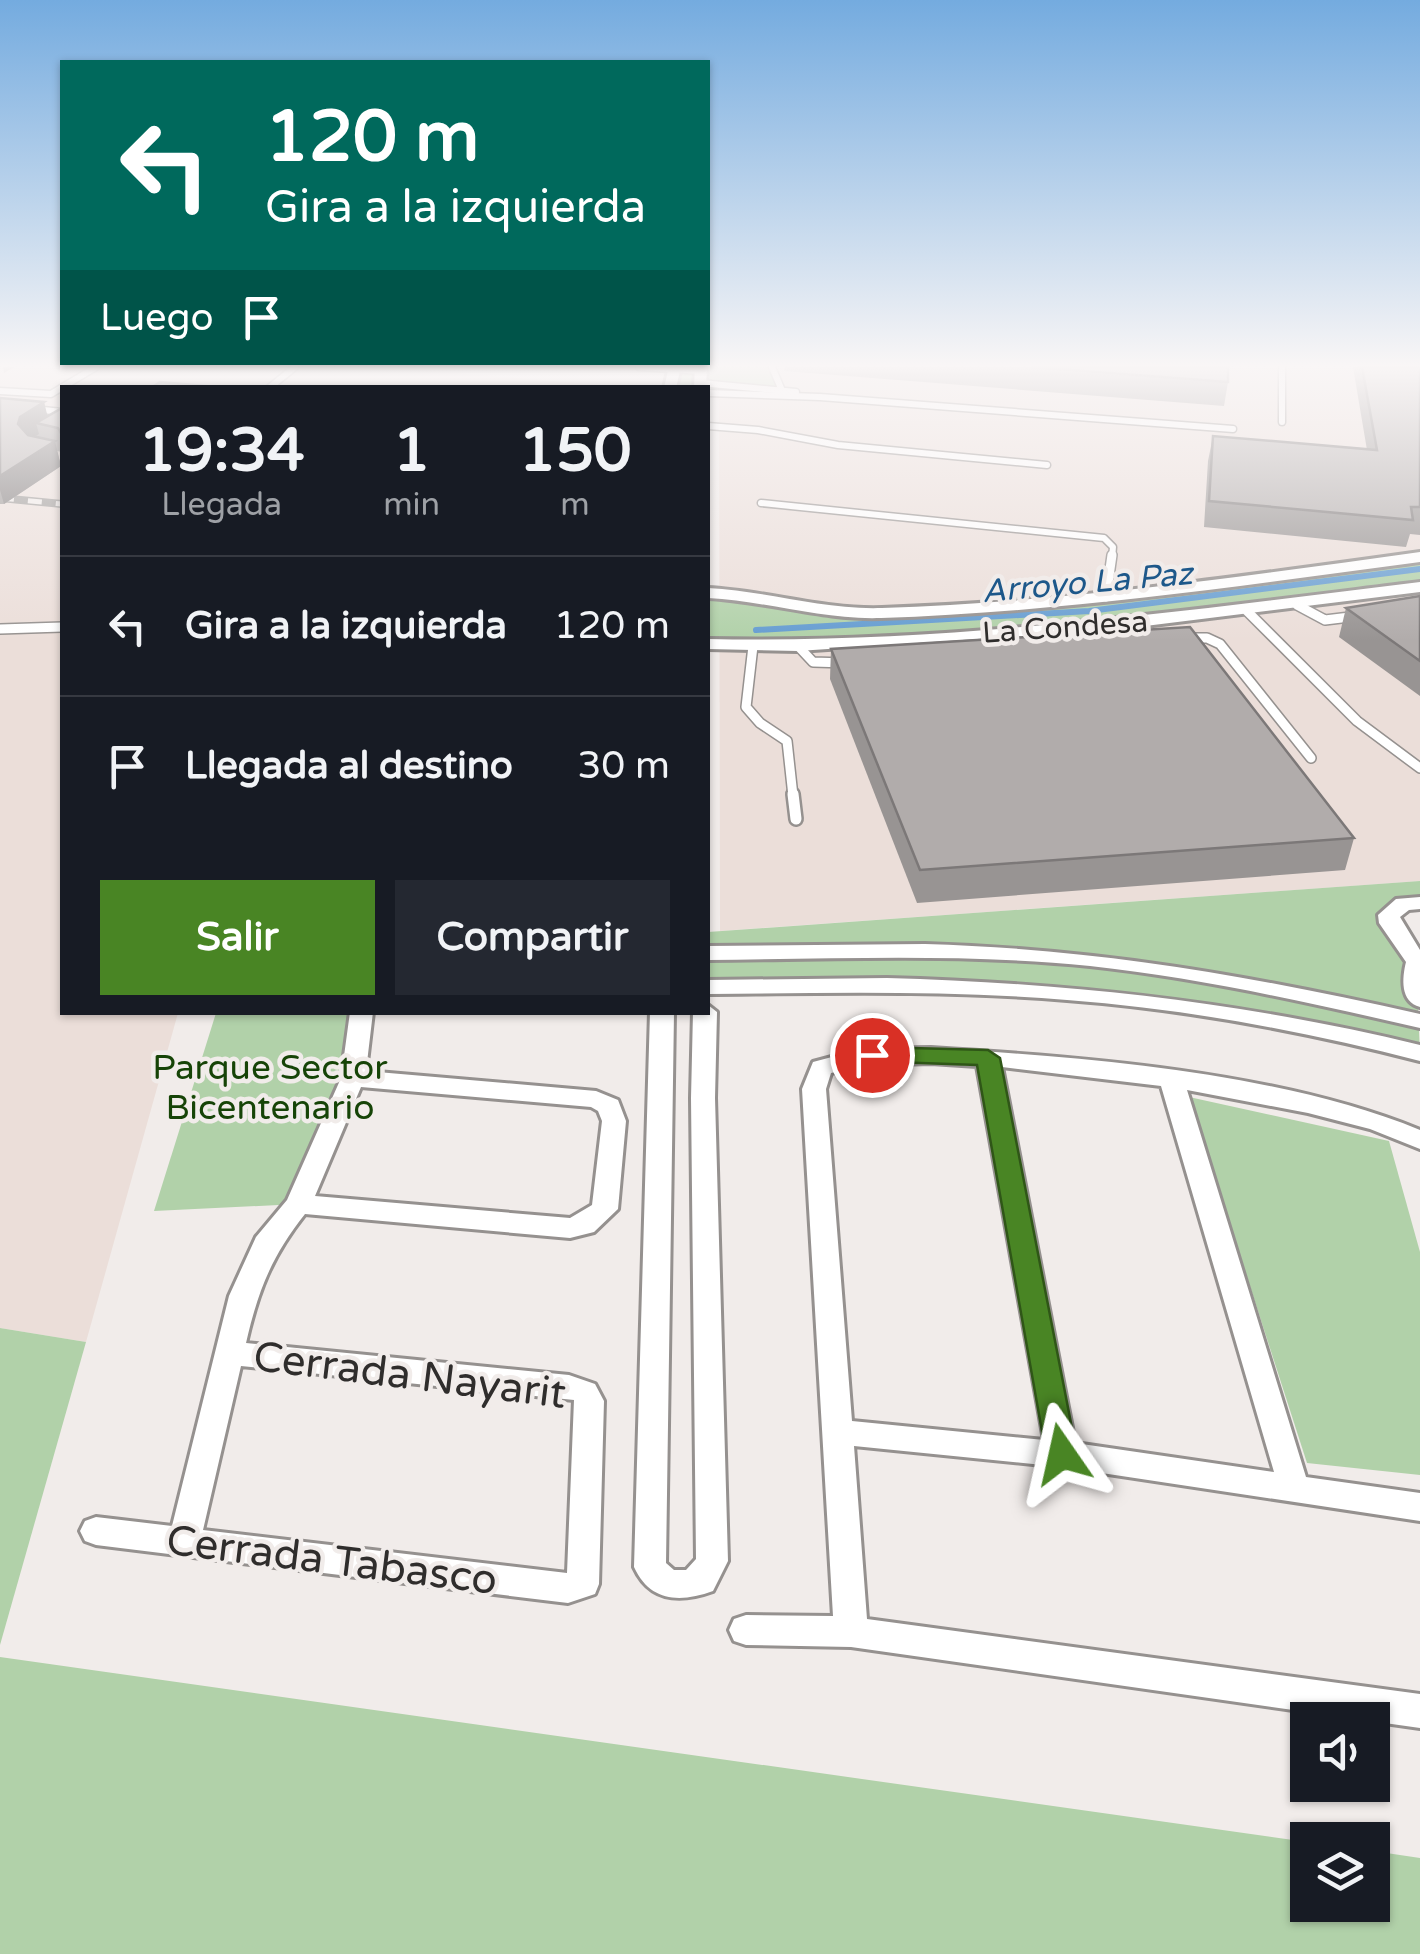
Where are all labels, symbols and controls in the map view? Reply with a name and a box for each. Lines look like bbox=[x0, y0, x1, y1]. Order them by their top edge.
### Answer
text: 120 m bbox=[265, 96, 479, 180]
icon: left bbox=[100, 100, 230, 230]
text: Gira a la izquierda bbox=[265, 181, 646, 235]
icon: arrive bbox=[234, 290, 289, 345]
text: Luego bbox=[100, 295, 214, 341]
text: 19:34 bbox=[138, 415, 305, 487]
text: 1 bbox=[393, 415, 430, 487]
text: 150 bbox=[518, 415, 632, 487]
text: Llegada bbox=[161, 486, 282, 524]
text: min bbox=[383, 486, 440, 524]
text: m bbox=[560, 486, 590, 524]
water label: Arroyo La Paz bbox=[980, 555, 1197, 611]
icon: left bbox=[100, 599, 155, 654]
text: Gira a la izquierda bbox=[185, 603, 507, 649]
text: 120 m bbox=[554, 603, 670, 649]
street label: La Condesa bbox=[981, 603, 1149, 652]
icon: arrive bbox=[100, 739, 155, 794]
text: Llegada al destino bbox=[185, 743, 513, 789]
text: 30 m bbox=[578, 743, 670, 789]
button: Salir bbox=[100, 880, 375, 995]
button: Compartir bbox=[395, 880, 670, 995]
pin bbox=[830, 1013, 915, 1098]
icon: arrive bbox=[845, 1028, 900, 1083]
park label: Parque Sector Bicentenario bbox=[152, 1047, 388, 1129]
street label: Cerrada Nayarit bbox=[251, 1331, 569, 1420]
position arrow bbox=[1010, 1402, 1114, 1506]
street label: Cerrada Tabasco bbox=[163, 1515, 500, 1606]
map controls bbox=[1290, 1702, 1390, 1922]
button: sound bbox=[1290, 1702, 1390, 1802]
button: layers bbox=[1290, 1822, 1390, 1922]

